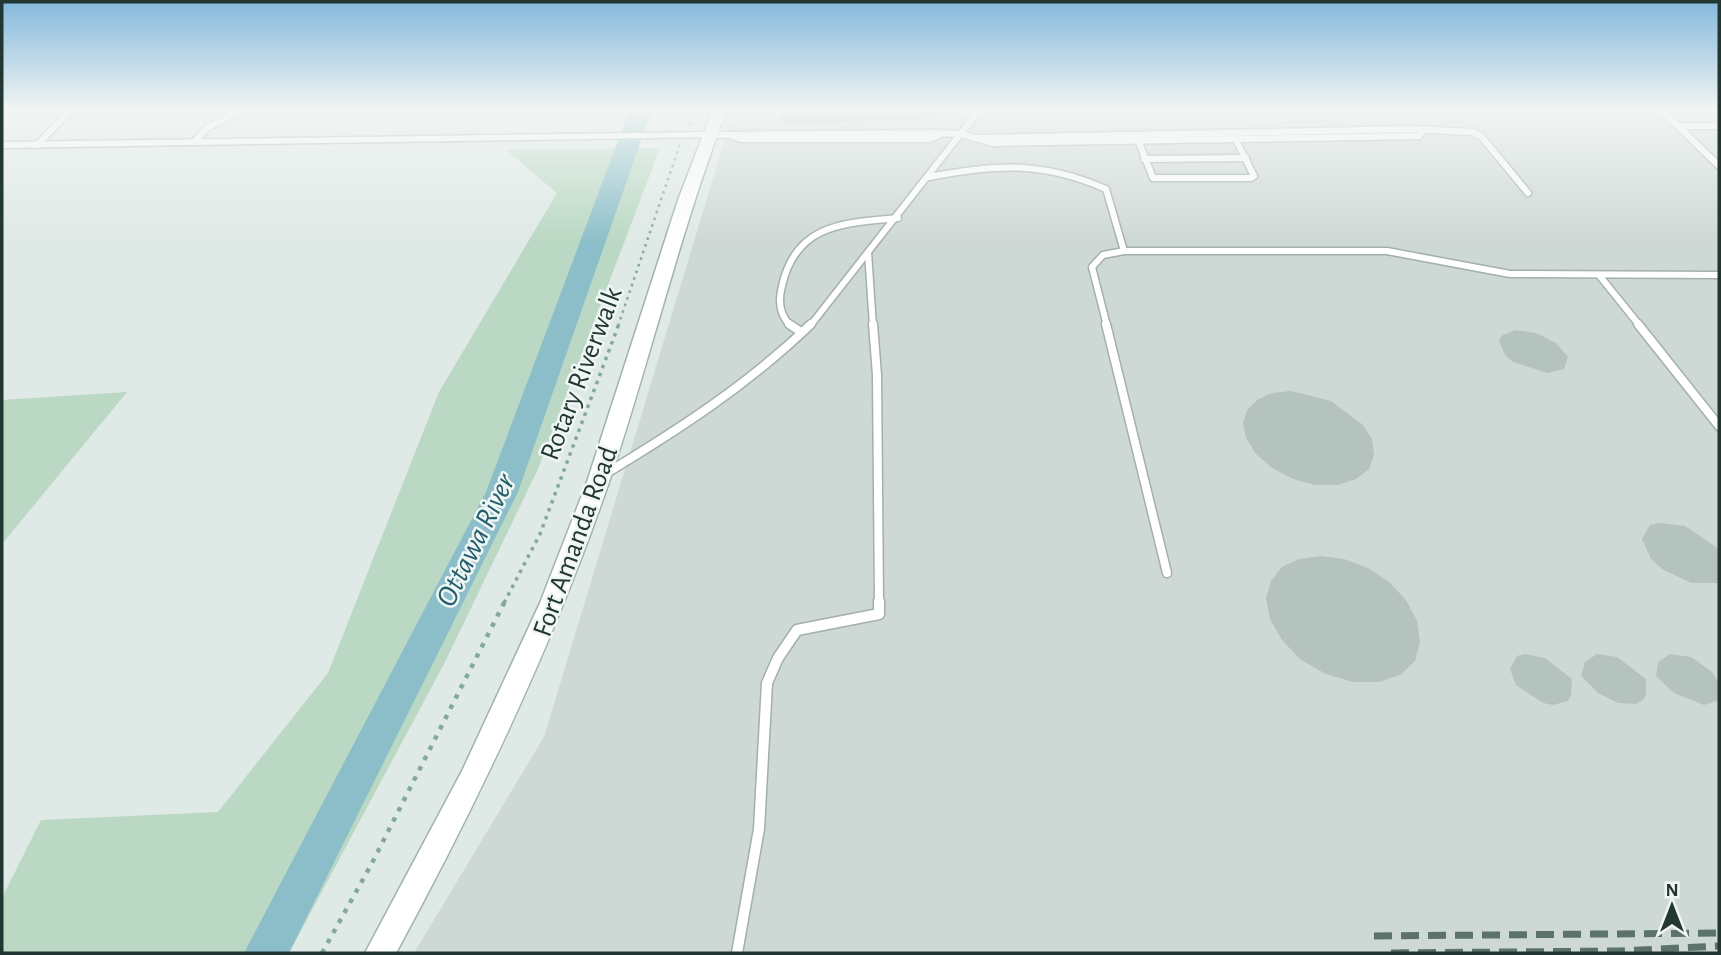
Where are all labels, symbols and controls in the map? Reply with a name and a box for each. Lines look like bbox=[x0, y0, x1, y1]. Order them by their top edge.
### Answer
street label: Rotary Riverwalk bbox=[536, 283, 628, 464]
street label: Fort Amanda Road bbox=[528, 443, 623, 641]
water label: Ottawa River bbox=[431, 468, 521, 611]
north arrow bbox=[1637, 871, 1707, 941]
text: N bbox=[1665, 881, 1679, 900]

